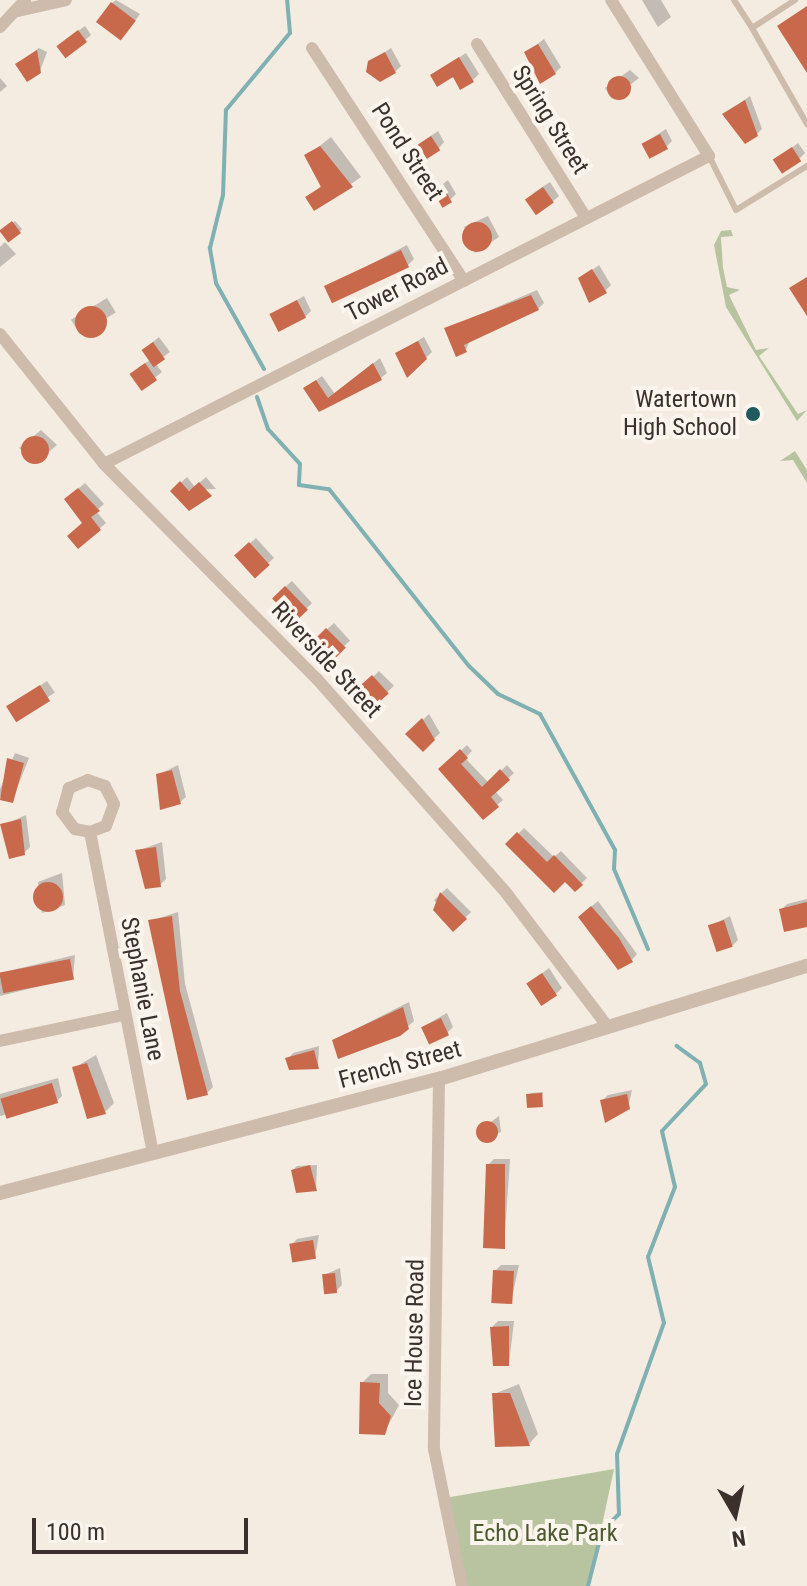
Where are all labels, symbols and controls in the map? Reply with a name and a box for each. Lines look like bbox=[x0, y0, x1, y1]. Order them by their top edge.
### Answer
street label: Spring Street bbox=[505, 61, 595, 179]
street label: Pond Street bbox=[365, 98, 449, 206]
street label: Tower Road bbox=[341, 252, 453, 328]
place label: Watertown High School bbox=[623, 386, 737, 442]
marker: Watertown High School bbox=[744, 405, 762, 423]
street label: Riverside Street bbox=[265, 596, 387, 724]
street label: Stephanie Lane bbox=[114, 915, 170, 1063]
street label: French Street bbox=[336, 1035, 464, 1095]
street label: Ice House Road bbox=[399, 1259, 431, 1407]
north arrow bbox=[695, 1474, 775, 1554]
scale bar bbox=[36, 1502, 252, 1552]
text: 100 m bbox=[46, 1518, 105, 1546]
park label: Echo Lake Park bbox=[473, 1520, 617, 1548]
text: N bbox=[730, 1525, 747, 1552]

